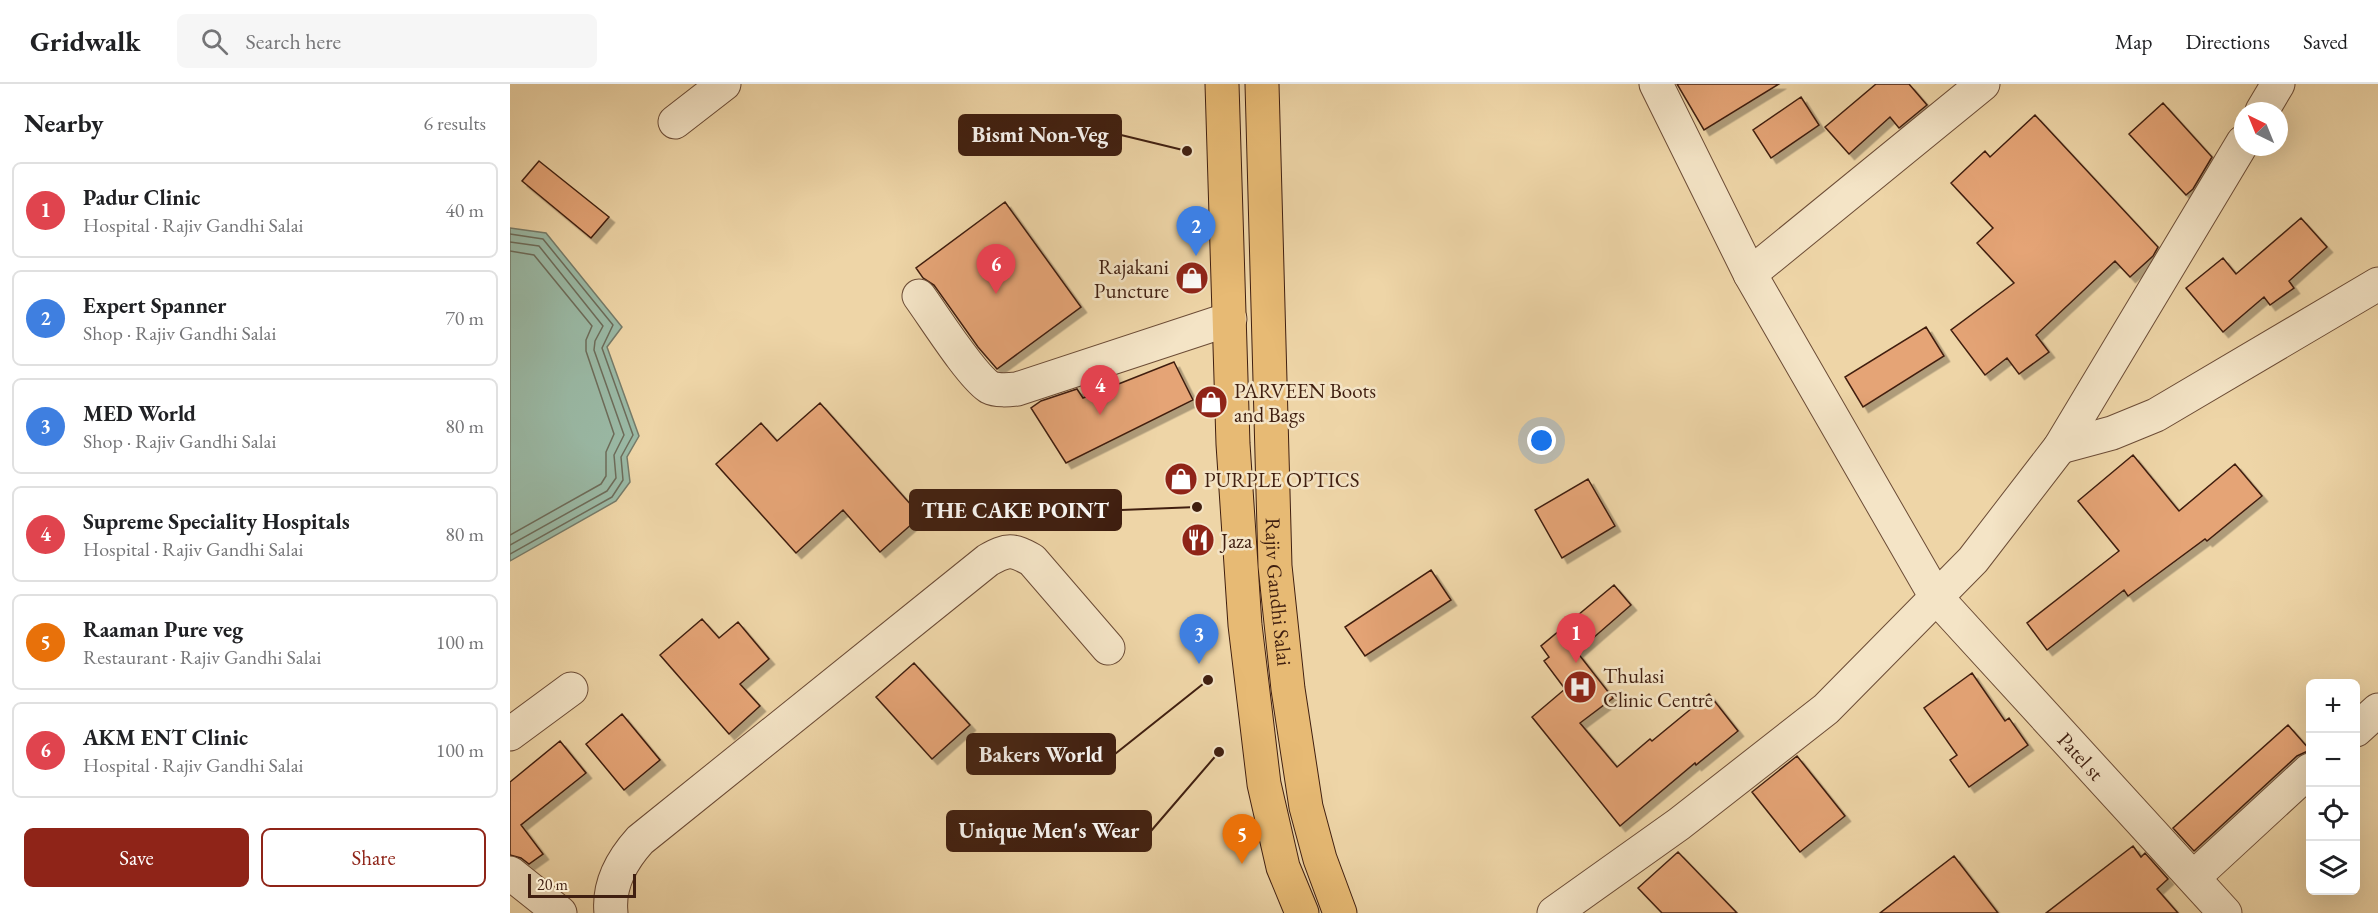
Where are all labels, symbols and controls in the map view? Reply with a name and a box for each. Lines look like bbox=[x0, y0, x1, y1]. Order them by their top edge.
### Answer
search box bbox=[177, 14, 597, 68]
text: Gridwalk bbox=[30, 23, 141, 59]
icon: search bbox=[198, 25, 231, 58]
text: Search here bbox=[246, 27, 341, 56]
text: Map bbox=[2115, 28, 2152, 55]
text: Directions bbox=[2185, 28, 2270, 55]
text: Saved bbox=[2303, 28, 2348, 55]
north arrow bbox=[2234, 102, 2288, 156]
text: Nearby bbox=[24, 106, 104, 140]
text: 6 results bbox=[423, 110, 486, 136]
callout: Bismi Non-Veg bbox=[959, 115, 1121, 155]
text: Bismi Non-Veg bbox=[971, 120, 1110, 149]
text: Padur Clinic bbox=[83, 183, 200, 212]
text: 1 bbox=[40, 197, 51, 223]
text: 40 m bbox=[445, 197, 484, 223]
pin: 2 bbox=[1176, 206, 1216, 256]
text: Hospital · Rajiv Gandhi Salai bbox=[83, 212, 304, 238]
pin: 6 bbox=[976, 244, 1016, 294]
place label: Rajakani Puncture bbox=[1094, 253, 1169, 304]
shop icon: Rajakani Puncture bbox=[1174, 260, 1210, 296]
text: Expert Spanner bbox=[83, 291, 226, 320]
text: 2 bbox=[40, 305, 51, 331]
text: 70 m bbox=[445, 305, 484, 331]
text: Shop · Rajiv Gandhi Salai bbox=[83, 320, 277, 346]
pin: 4 bbox=[1080, 366, 1120, 415]
place label: PARVEEN Boots and Bags bbox=[1234, 377, 1376, 428]
shop icon: PARVEEN Boots and Bags bbox=[1193, 384, 1229, 420]
text: MED World bbox=[83, 399, 196, 428]
text: 3 bbox=[40, 413, 51, 439]
text: 80 m bbox=[445, 413, 484, 439]
your location bbox=[1527, 426, 1556, 455]
text: Shop · Rajiv Gandhi Salai bbox=[83, 428, 277, 454]
shop icon: PURPLE OPTICS bbox=[1163, 461, 1199, 497]
place label: PURPLE OPTICS bbox=[1204, 466, 1359, 493]
callout: THE CAKE POINT bbox=[910, 490, 1121, 530]
text: THE CAKE POINT bbox=[921, 496, 1109, 525]
text: Supreme Speciality Hospitals bbox=[83, 507, 350, 536]
street label: Rajiv Gandhi Salai bbox=[1260, 517, 1299, 667]
text: 4 bbox=[40, 521, 51, 547]
text: 80 m bbox=[445, 521, 484, 547]
restaurant icon: Jaza bbox=[1180, 522, 1216, 558]
place label: Jaza bbox=[1219, 527, 1253, 554]
text: Hospital · Rajiv Gandhi Salai bbox=[83, 536, 304, 562]
pin: 3 bbox=[1180, 614, 1218, 664]
pin: 1 bbox=[1556, 614, 1596, 663]
text: Raaman Pure veg bbox=[83, 615, 243, 644]
text: 5 bbox=[40, 629, 51, 655]
text: 100 m bbox=[436, 629, 484, 655]
text: Restaurant · Rajiv Gandhi Salai bbox=[83, 644, 321, 670]
place label: Thulasi Clinic Centre bbox=[1603, 662, 1713, 713]
hospital icon: Thulasi Clinic Centre bbox=[1562, 669, 1598, 705]
map controls bbox=[2306, 679, 2360, 895]
button: + bbox=[2306, 679, 2360, 733]
text: AKM ENT Clinic bbox=[83, 723, 248, 752]
street label: Patel st bbox=[2052, 726, 2111, 786]
button: − bbox=[2306, 733, 2360, 787]
callout: Bakers World bbox=[967, 734, 1115, 774]
text: 6 bbox=[40, 737, 51, 763]
text: 100 m bbox=[436, 737, 484, 763]
text: Bakers World bbox=[979, 740, 1103, 769]
text: Hospital · Rajiv Gandhi Salai bbox=[83, 752, 304, 778]
button: locate bbox=[2306, 787, 2360, 841]
callout: Unique Men's Wear bbox=[947, 811, 1151, 851]
pin: 5 bbox=[1222, 814, 1262, 864]
text: Unique Men's Wear bbox=[959, 816, 1140, 845]
button: Save bbox=[24, 828, 249, 887]
button: Share bbox=[261, 828, 486, 887]
button: layers bbox=[2306, 841, 2360, 895]
scale bar bbox=[528, 871, 636, 898]
text: 20 m bbox=[537, 874, 568, 895]

